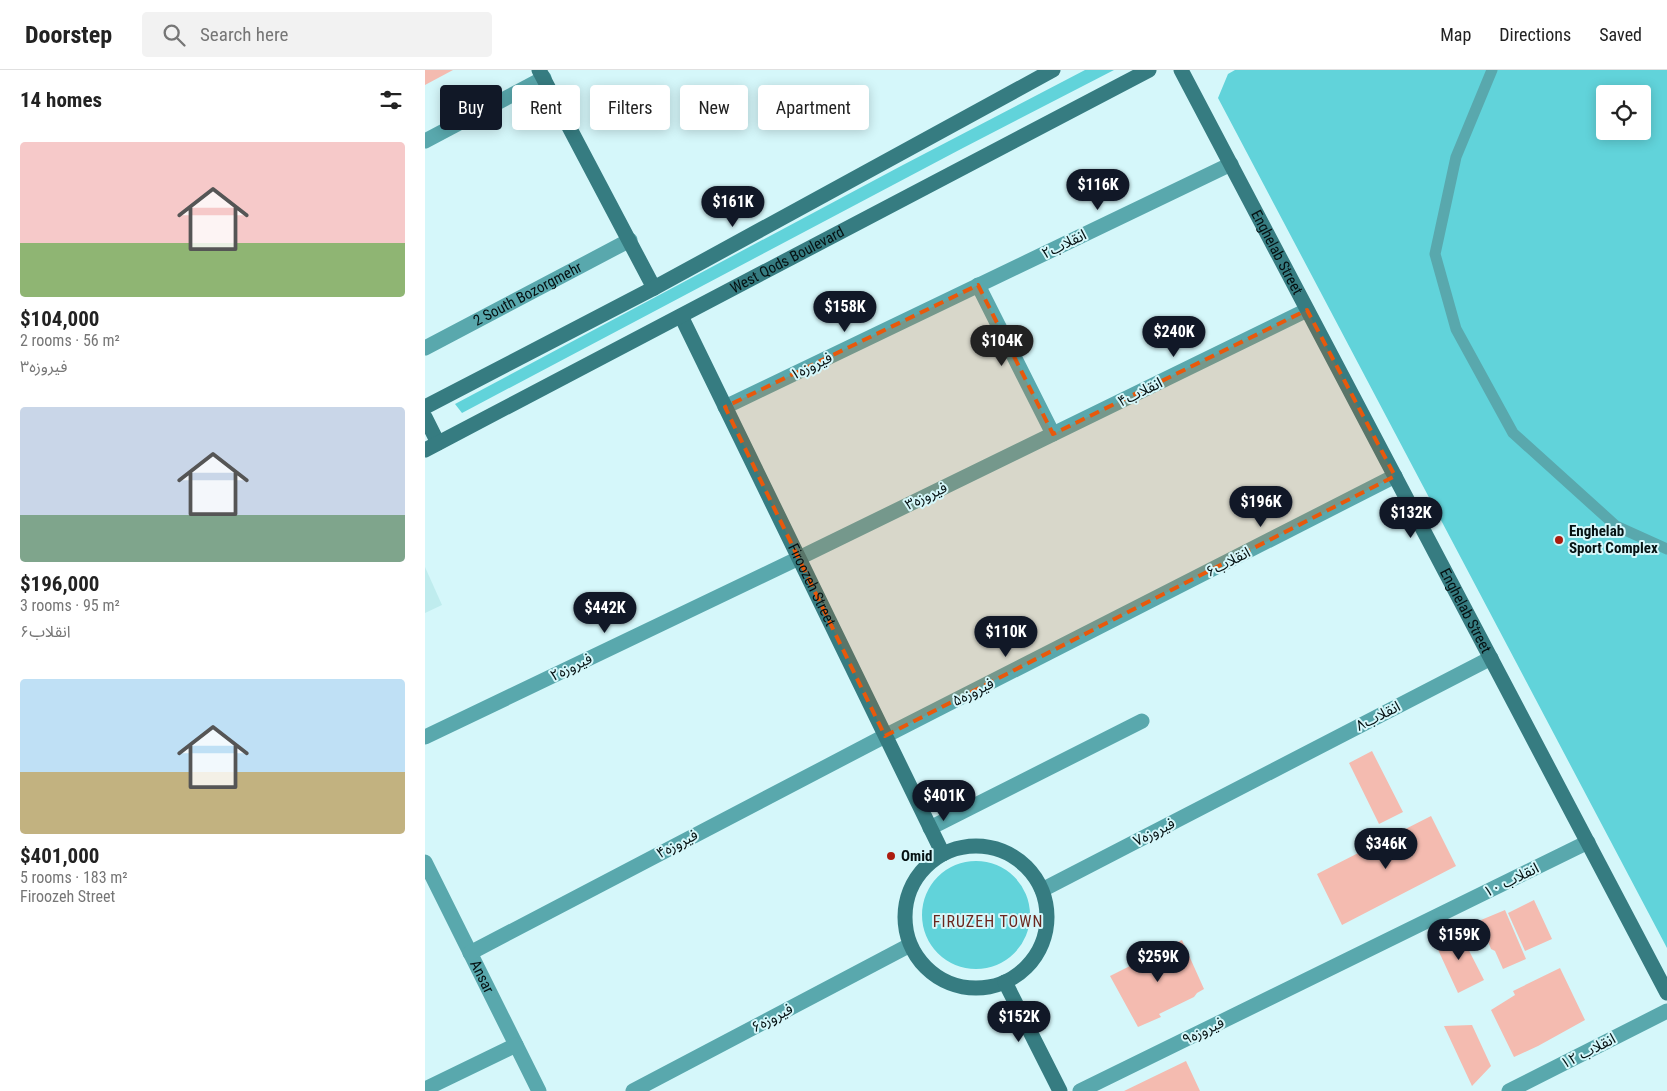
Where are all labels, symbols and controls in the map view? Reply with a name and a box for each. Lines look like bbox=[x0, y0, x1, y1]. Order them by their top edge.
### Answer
search box bbox=[142, 12, 492, 57]
text: Doorstep bbox=[25, 21, 112, 49]
icon: search bbox=[160, 21, 188, 49]
text: Search here bbox=[200, 23, 288, 46]
text: Map bbox=[1440, 24, 1471, 45]
text: Directions bbox=[1499, 24, 1571, 45]
text: Saved bbox=[1599, 24, 1642, 45]
chip: Buy bbox=[440, 85, 502, 130]
chip: Rent bbox=[512, 85, 580, 130]
chip: Filters bbox=[590, 85, 670, 130]
chip: New bbox=[680, 85, 748, 130]
chip: Apartment bbox=[758, 85, 869, 130]
map controls bbox=[1596, 85, 1651, 140]
button: locate bbox=[1596, 85, 1651, 140]
icon: filters bbox=[377, 86, 405, 114]
text: 14 homes bbox=[20, 88, 102, 112]
pin: $116K bbox=[1063, 168, 1133, 211]
icon: home bbox=[168, 174, 258, 264]
text: $116K bbox=[1077, 175, 1119, 194]
pin: $161K bbox=[698, 186, 768, 228]
text: $161K bbox=[712, 192, 754, 211]
street label: Enghelab Street bbox=[1247, 207, 1307, 298]
street label: West Qods Boulevard bbox=[727, 223, 847, 297]
street label: انقلاب۲ bbox=[1039, 225, 1089, 263]
street label: 2 South Bozorgmehr bbox=[470, 258, 585, 330]
pin: $158K bbox=[810, 290, 880, 333]
text: $158K bbox=[824, 297, 866, 316]
text: $104,000 bbox=[20, 307, 99, 331]
pin: $240K bbox=[1139, 316, 1209, 358]
text: $240K bbox=[1153, 322, 1195, 341]
pin: $104K bbox=[967, 324, 1037, 367]
text: 2 rooms · 56 m² bbox=[20, 331, 120, 350]
text: $104K bbox=[981, 331, 1023, 350]
street label: فیروزه۱ bbox=[787, 348, 835, 384]
text: فیروزه۳ bbox=[20, 357, 67, 376]
street label: انقلاب۴ bbox=[1115, 373, 1165, 411]
icon: home bbox=[168, 439, 258, 529]
street label: فیروزه۳ bbox=[902, 478, 950, 514]
pin: $196K bbox=[1226, 486, 1296, 528]
text: $196K bbox=[1240, 492, 1282, 511]
pin: $132K bbox=[1376, 496, 1446, 539]
text: $132K bbox=[1390, 503, 1432, 522]
place label: Enghelab Sport Complex bbox=[1569, 522, 1658, 557]
marker: Enghelab Sport Complex bbox=[1553, 534, 1565, 546]
street label: Firoozeh Street bbox=[784, 541, 840, 629]
street label: انقلاب۶ bbox=[1203, 543, 1253, 581]
street label: Enghelab Street bbox=[1436, 565, 1495, 656]
text: $196,000 bbox=[20, 572, 99, 596]
pin: $442K bbox=[570, 592, 640, 634]
text: 3 rooms · 95 m² bbox=[20, 596, 120, 615]
text: $442K bbox=[584, 598, 626, 617]
pin: $110K bbox=[971, 616, 1041, 658]
text: انقلاب۶ bbox=[20, 622, 71, 641]
text: $110K bbox=[985, 622, 1027, 641]
street label: فیروزه۲ bbox=[547, 649, 595, 685]
street label: فیروزه۵ bbox=[949, 674, 997, 710]
street label: انقلاب۸ bbox=[1353, 697, 1403, 735]
icon: home bbox=[168, 712, 258, 802]
pin: $401K bbox=[909, 780, 979, 822]
text: $401K bbox=[923, 786, 965, 805]
street label: فیروزه۷ bbox=[1130, 814, 1178, 850]
street label: فیروزه۴ bbox=[653, 825, 701, 862]
pin: $346K bbox=[1351, 828, 1421, 870]
text: $346K bbox=[1365, 834, 1407, 853]
text: $401,000 bbox=[20, 844, 99, 868]
place label: Omid bbox=[901, 847, 932, 865]
marker: Omid bbox=[885, 850, 897, 862]
street label: انقلاب ۱۰ bbox=[1480, 859, 1542, 901]
text: 5 rooms · 183 m² bbox=[20, 868, 128, 887]
text: Firoozeh Street bbox=[20, 887, 115, 906]
district label: FIRUZEH TOWN bbox=[933, 912, 1043, 931]
pin: $159K bbox=[1424, 918, 1494, 961]
text: $159K bbox=[1438, 925, 1480, 944]
pin: $259K bbox=[1123, 940, 1193, 983]
text: $259K bbox=[1137, 947, 1179, 966]
street label: Ansar bbox=[466, 957, 498, 996]
street label: فیروزه۶ bbox=[748, 999, 796, 1036]
pin: $152K bbox=[984, 1000, 1054, 1043]
text: $152K bbox=[998, 1007, 1040, 1026]
street label: فیروزه۹ bbox=[1179, 1013, 1227, 1049]
street label: انقلاب ۱۲ bbox=[1557, 1029, 1619, 1073]

